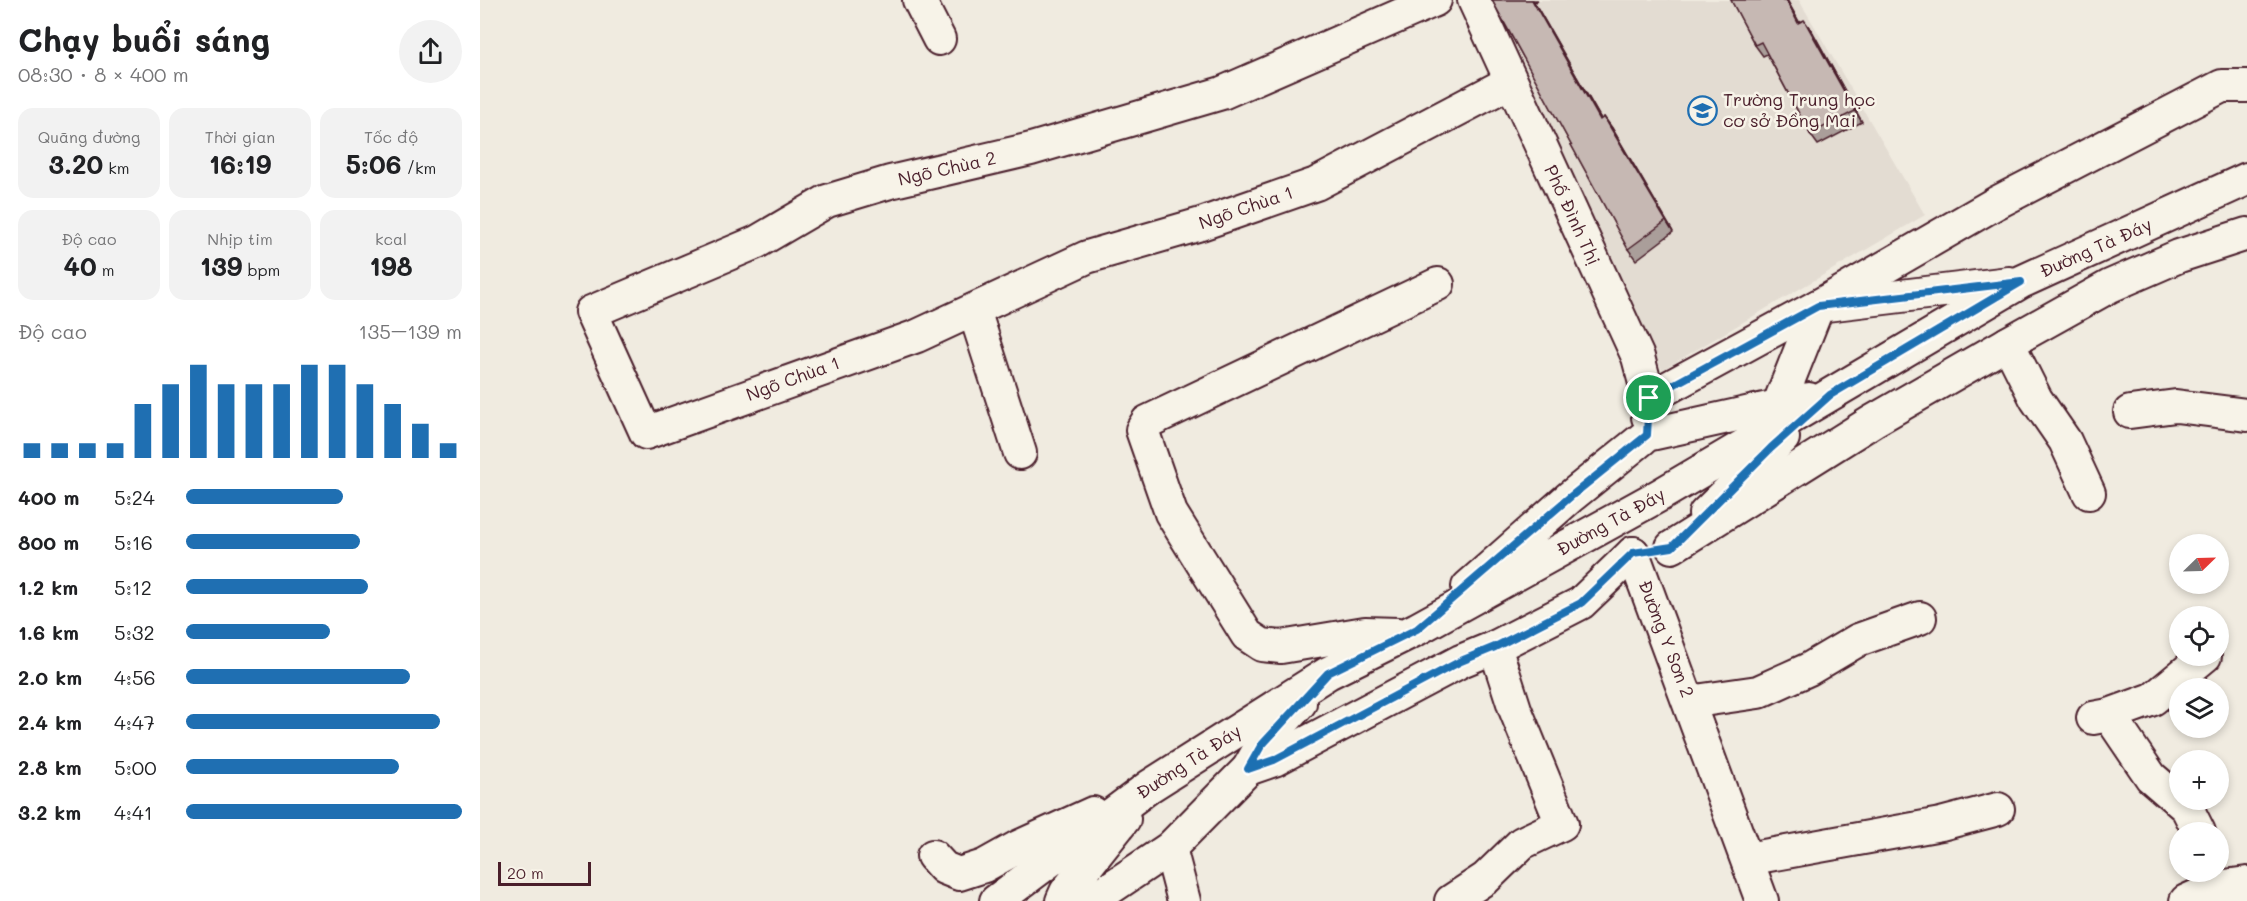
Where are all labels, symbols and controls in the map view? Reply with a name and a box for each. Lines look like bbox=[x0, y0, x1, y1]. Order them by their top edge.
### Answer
text: Chạy buổi sáng bbox=[18, 17, 270, 60]
button: share bbox=[399, 20, 462, 83]
text: 08:30 · 8 × 400 m bbox=[18, 61, 189, 87]
place label: Trường Trung học cơ sở Đồng Mai bbox=[1723, 87, 1875, 132]
school or university icon: Trường Trung học cơ sở Đồng Mai bbox=[1686, 94, 1718, 126]
text: Quãng đường bbox=[38, 126, 140, 147]
text: Thời gian bbox=[205, 126, 275, 147]
text: Tốc độ bbox=[364, 126, 418, 147]
street label: Ngõ Chùa 2 bbox=[895, 145, 998, 191]
text: 3.20 bbox=[48, 147, 103, 181]
text: 16:19 bbox=[209, 147, 271, 181]
text: 5:06 bbox=[346, 147, 402, 181]
text: km bbox=[103, 157, 130, 178]
text: /km bbox=[402, 157, 436, 178]
street label: Phố Đình Thị bbox=[1539, 161, 1607, 268]
street label: Ngõ Chùa 1 bbox=[1195, 180, 1296, 234]
street label: Đường Tà Đáy bbox=[2036, 212, 2155, 283]
text: Độ cao bbox=[61, 228, 117, 249]
text: Nhịp tim bbox=[207, 228, 273, 249]
text: kcal bbox=[375, 228, 407, 249]
text: 40 bbox=[63, 249, 97, 283]
text: 139 bbox=[200, 249, 242, 283]
text: 198 bbox=[369, 249, 413, 283]
text: m bbox=[97, 259, 115, 280]
text: bpm bbox=[242, 259, 280, 280]
text: Độ cao bbox=[18, 318, 87, 344]
text: 135–139 m bbox=[358, 318, 462, 344]
street label: Ngõ Chùa 1 bbox=[742, 350, 843, 406]
pin bbox=[1623, 372, 1674, 423]
icon: arrive bbox=[1632, 381, 1665, 414]
street label: Đường Tà Đáy bbox=[1552, 481, 1669, 561]
text: 400 m bbox=[18, 484, 79, 510]
text: 5:24 bbox=[114, 484, 155, 510]
text: 800 m bbox=[18, 529, 79, 555]
text: 5:16 bbox=[114, 529, 153, 555]
north arrow bbox=[2169, 534, 2229, 594]
map controls bbox=[2169, 534, 2229, 882]
text: 1.2 km bbox=[18, 574, 78, 600]
text: 5:12 bbox=[114, 574, 152, 600]
street label: Đường Y Sơn 2 bbox=[1634, 577, 1700, 701]
button: locate bbox=[2169, 606, 2229, 666]
text: 1.6 km bbox=[18, 619, 79, 645]
text: 5:32 bbox=[114, 619, 155, 645]
text: 2.0 km bbox=[18, 664, 82, 690]
text: 4:56 bbox=[114, 664, 156, 690]
button: layers bbox=[2169, 678, 2229, 738]
text: 2.4 km bbox=[18, 709, 82, 735]
text: 4:47 bbox=[114, 709, 155, 735]
street label: Đường Tà Đáy bbox=[1131, 718, 1245, 804]
button: + bbox=[2169, 750, 2229, 810]
text: 2.8 km bbox=[18, 754, 82, 780]
text: 5:00 bbox=[114, 754, 157, 780]
text: 3.2 km bbox=[18, 799, 81, 825]
text: 4:41 bbox=[114, 799, 153, 825]
button: − bbox=[2169, 822, 2229, 882]
scale bar bbox=[498, 859, 591, 886]
text: 20 m bbox=[507, 862, 544, 883]

